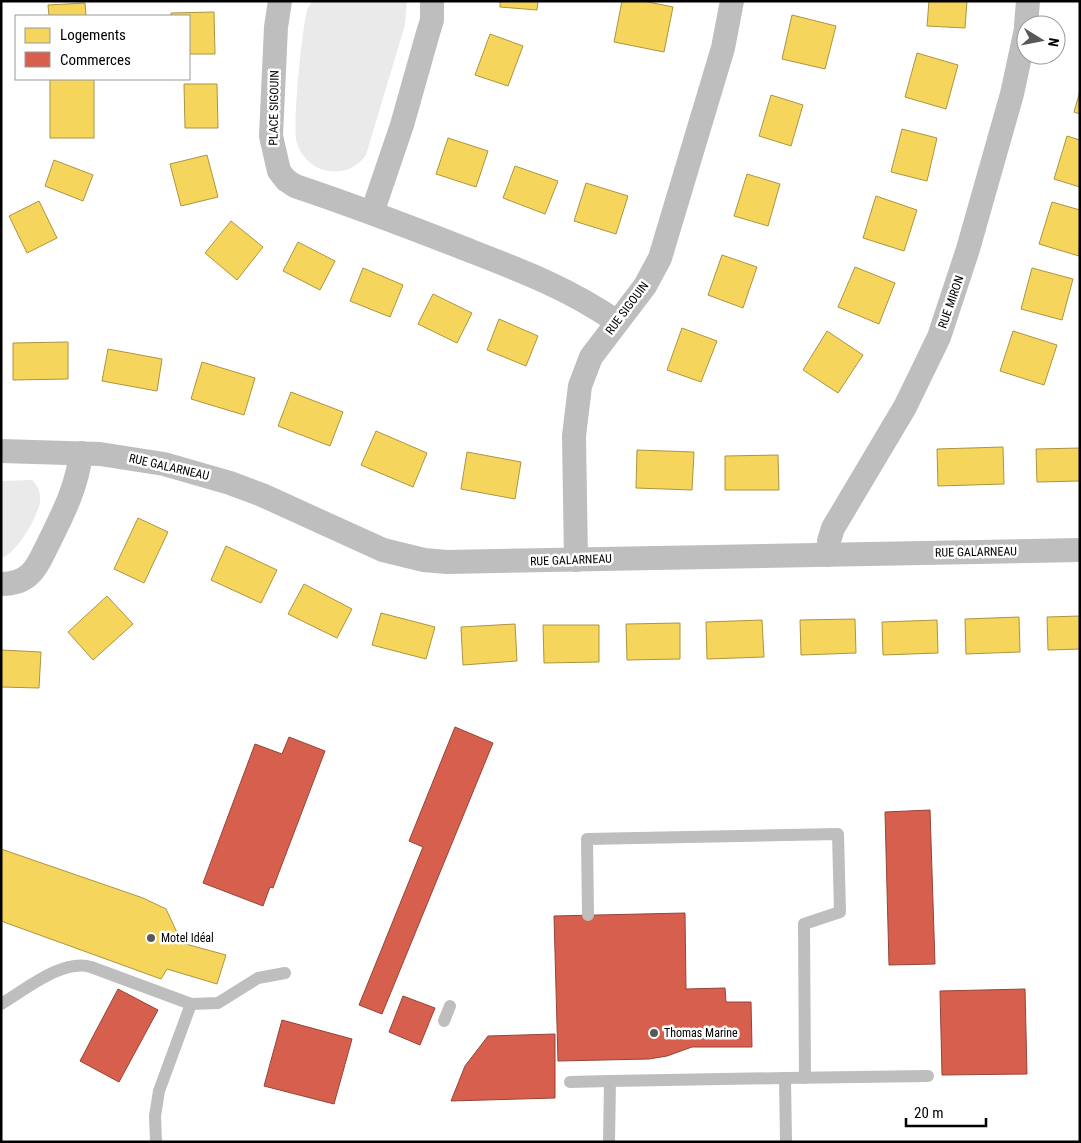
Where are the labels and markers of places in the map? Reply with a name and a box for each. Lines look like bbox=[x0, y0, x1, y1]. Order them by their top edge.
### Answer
place label: Motel Idéal bbox=[161, 931, 214, 945]
marker: Motel Idéal bbox=[145, 932, 157, 944]
place label: Thomas Marine bbox=[664, 1026, 738, 1040]
marker: Thomas Marine bbox=[648, 1027, 660, 1039]

